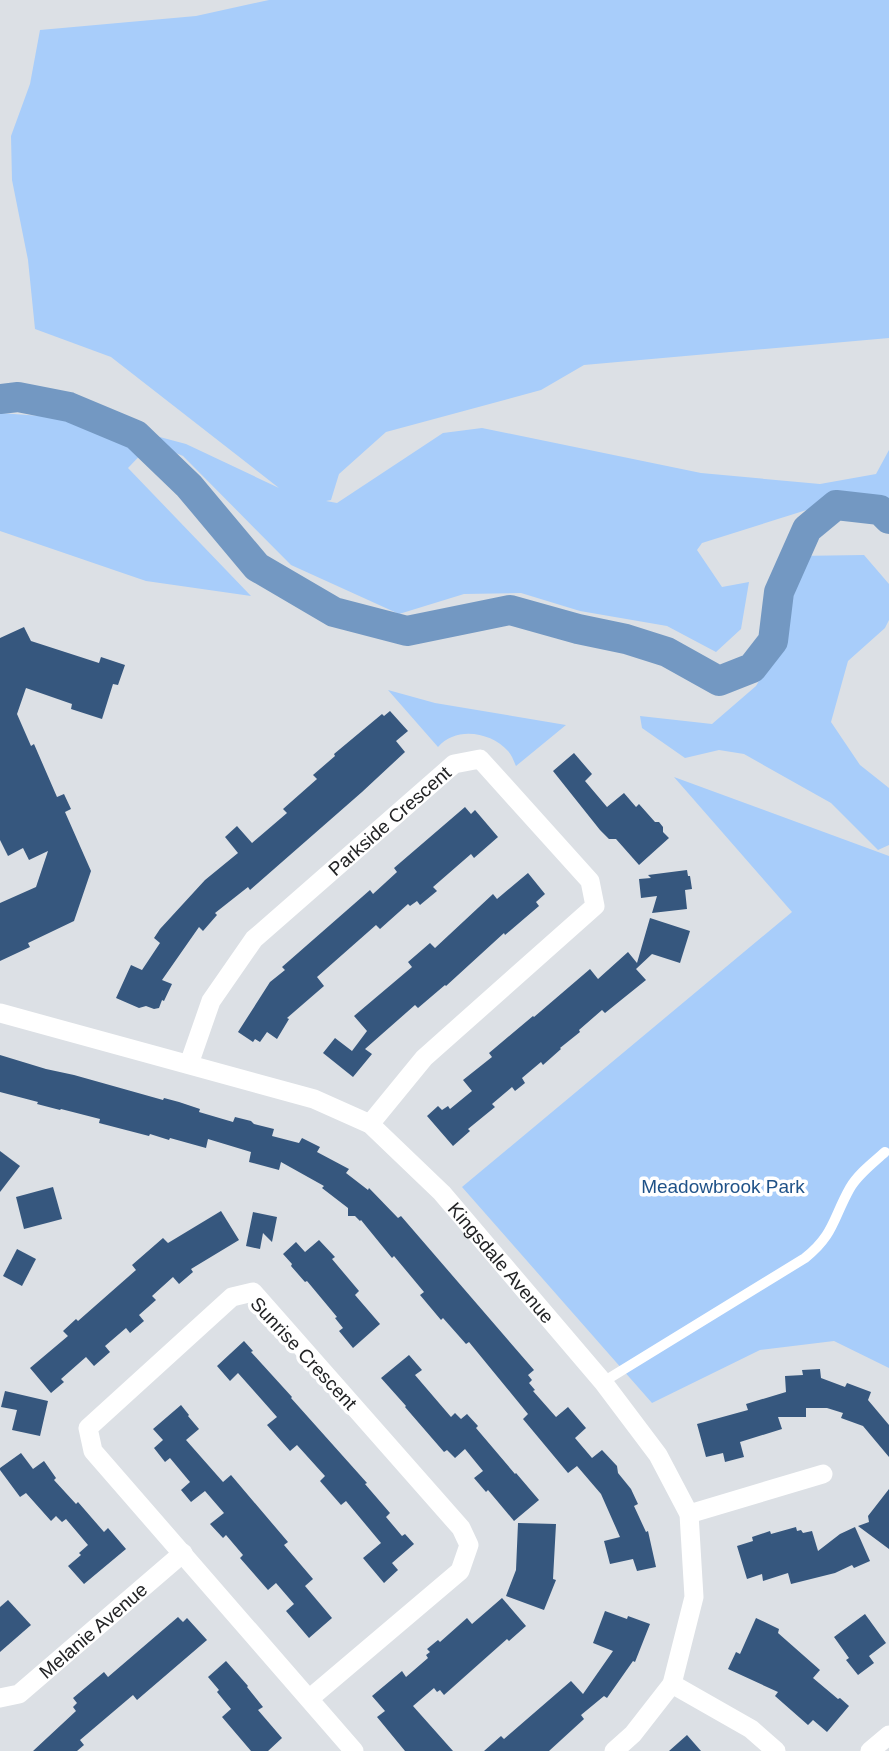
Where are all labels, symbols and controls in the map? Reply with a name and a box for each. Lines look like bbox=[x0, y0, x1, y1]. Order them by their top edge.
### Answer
street label: Parkside Crescent bbox=[324, 761, 456, 880]
park label: Meadowbrook Park bbox=[641, 1176, 805, 1197]
street label: Kingsdale Avenue bbox=[444, 1198, 558, 1328]
street label: Sunrise Crescent bbox=[246, 1293, 361, 1414]
street label: Melanie Avenue bbox=[35, 1579, 151, 1683]

